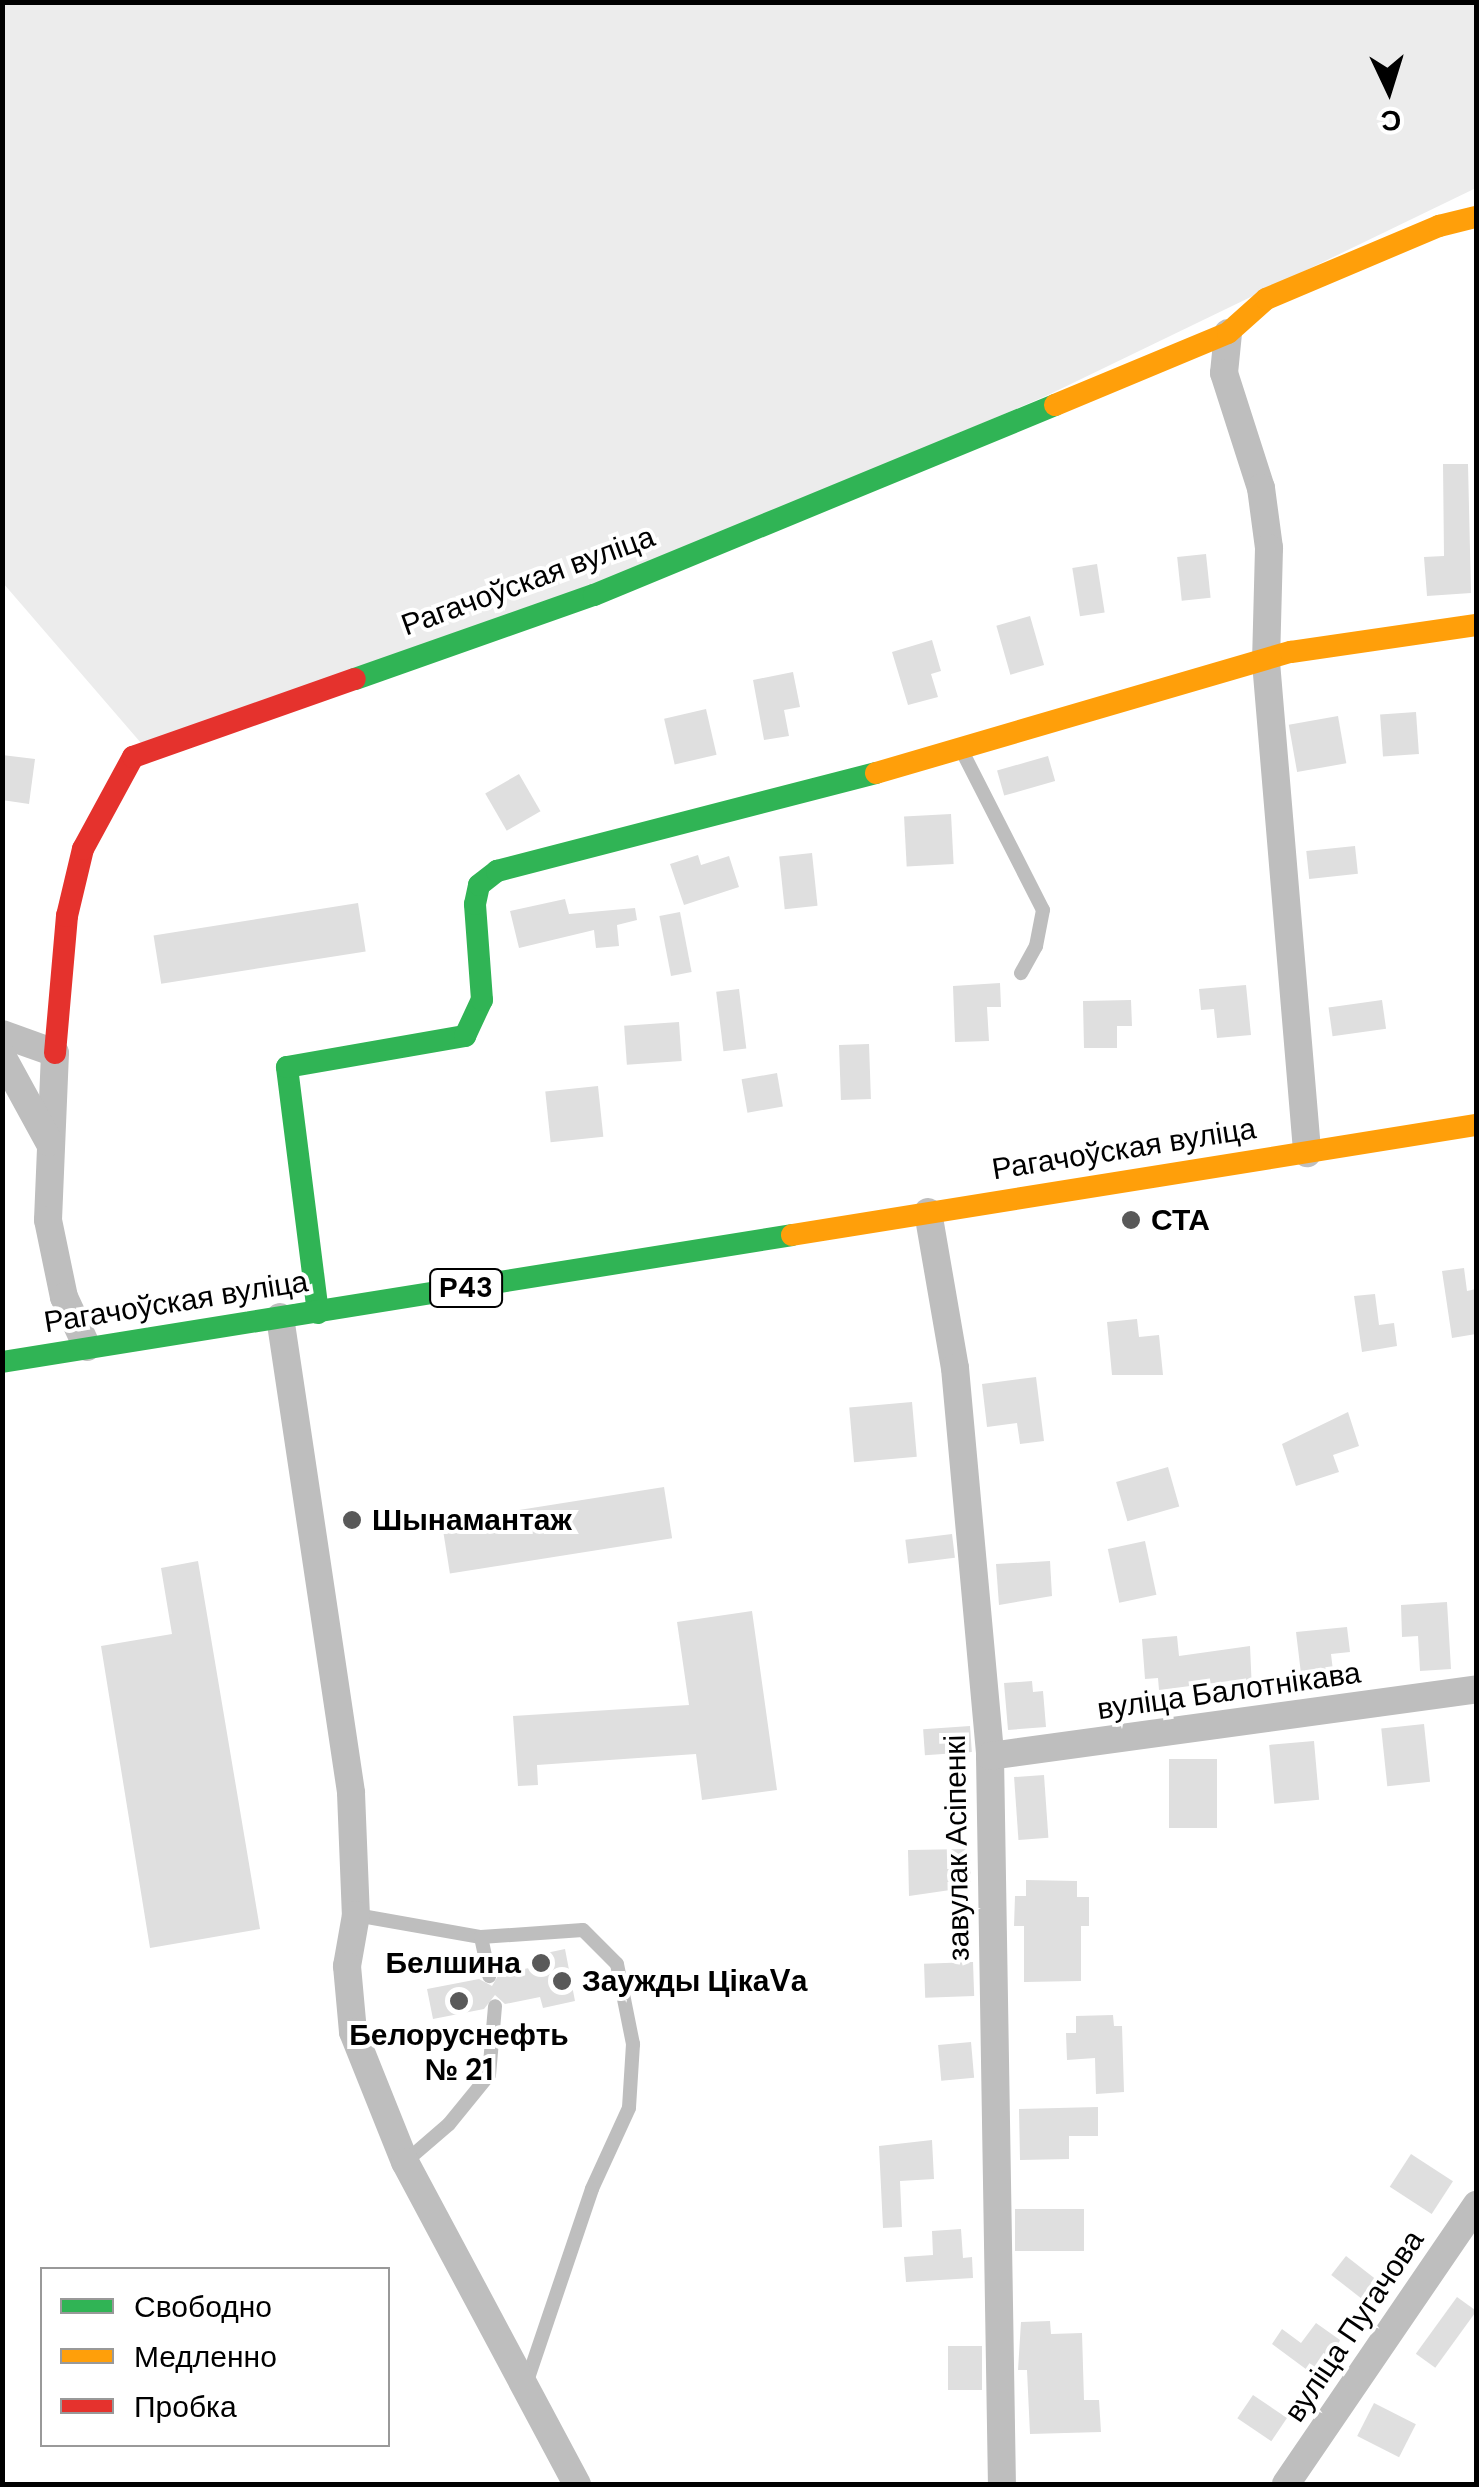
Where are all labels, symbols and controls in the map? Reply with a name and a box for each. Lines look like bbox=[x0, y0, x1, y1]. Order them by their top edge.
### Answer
north arrow bbox=[1339, 40, 1439, 140]
text: С bbox=[1380, 101, 1403, 140]
street label: Рагачоўская вуліца bbox=[397, 518, 659, 644]
street label: Рагачоўская вуліца bbox=[989, 1110, 1259, 1188]
place label: СТА bbox=[1151, 1202, 1210, 1238]
marker: СТА bbox=[1120, 1209, 1142, 1231]
street label: Рагачоўская вуліца bbox=[41, 1263, 311, 1341]
road number: Р43 bbox=[428, 1265, 504, 1311]
place label: Шынамантаж bbox=[372, 1502, 572, 1538]
marker: Шынамантаж bbox=[341, 1509, 363, 1531]
street label: вуліца Балотнікава bbox=[1095, 1655, 1363, 1727]
street label: завулак Асіпенкі bbox=[937, 1735, 977, 1961]
place label: Белшина bbox=[385, 1945, 521, 1981]
marker: Белшина bbox=[530, 1952, 552, 1974]
place label: Заужды ЦікаVа bbox=[582, 1963, 807, 1999]
marker: Заужды ЦікаVа bbox=[551, 1970, 573, 1992]
marker: Белоруснефть № 21 bbox=[448, 1990, 470, 2012]
place label: Белоруснефть № 21 bbox=[349, 2017, 569, 2088]
street label: вуліца Пугачова bbox=[1277, 2223, 1431, 2429]
legend bbox=[40, 2267, 390, 2447]
text: Свободно bbox=[134, 2287, 272, 2326]
text: Медленно bbox=[134, 2337, 277, 2376]
text: Пробка bbox=[134, 2387, 237, 2426]

